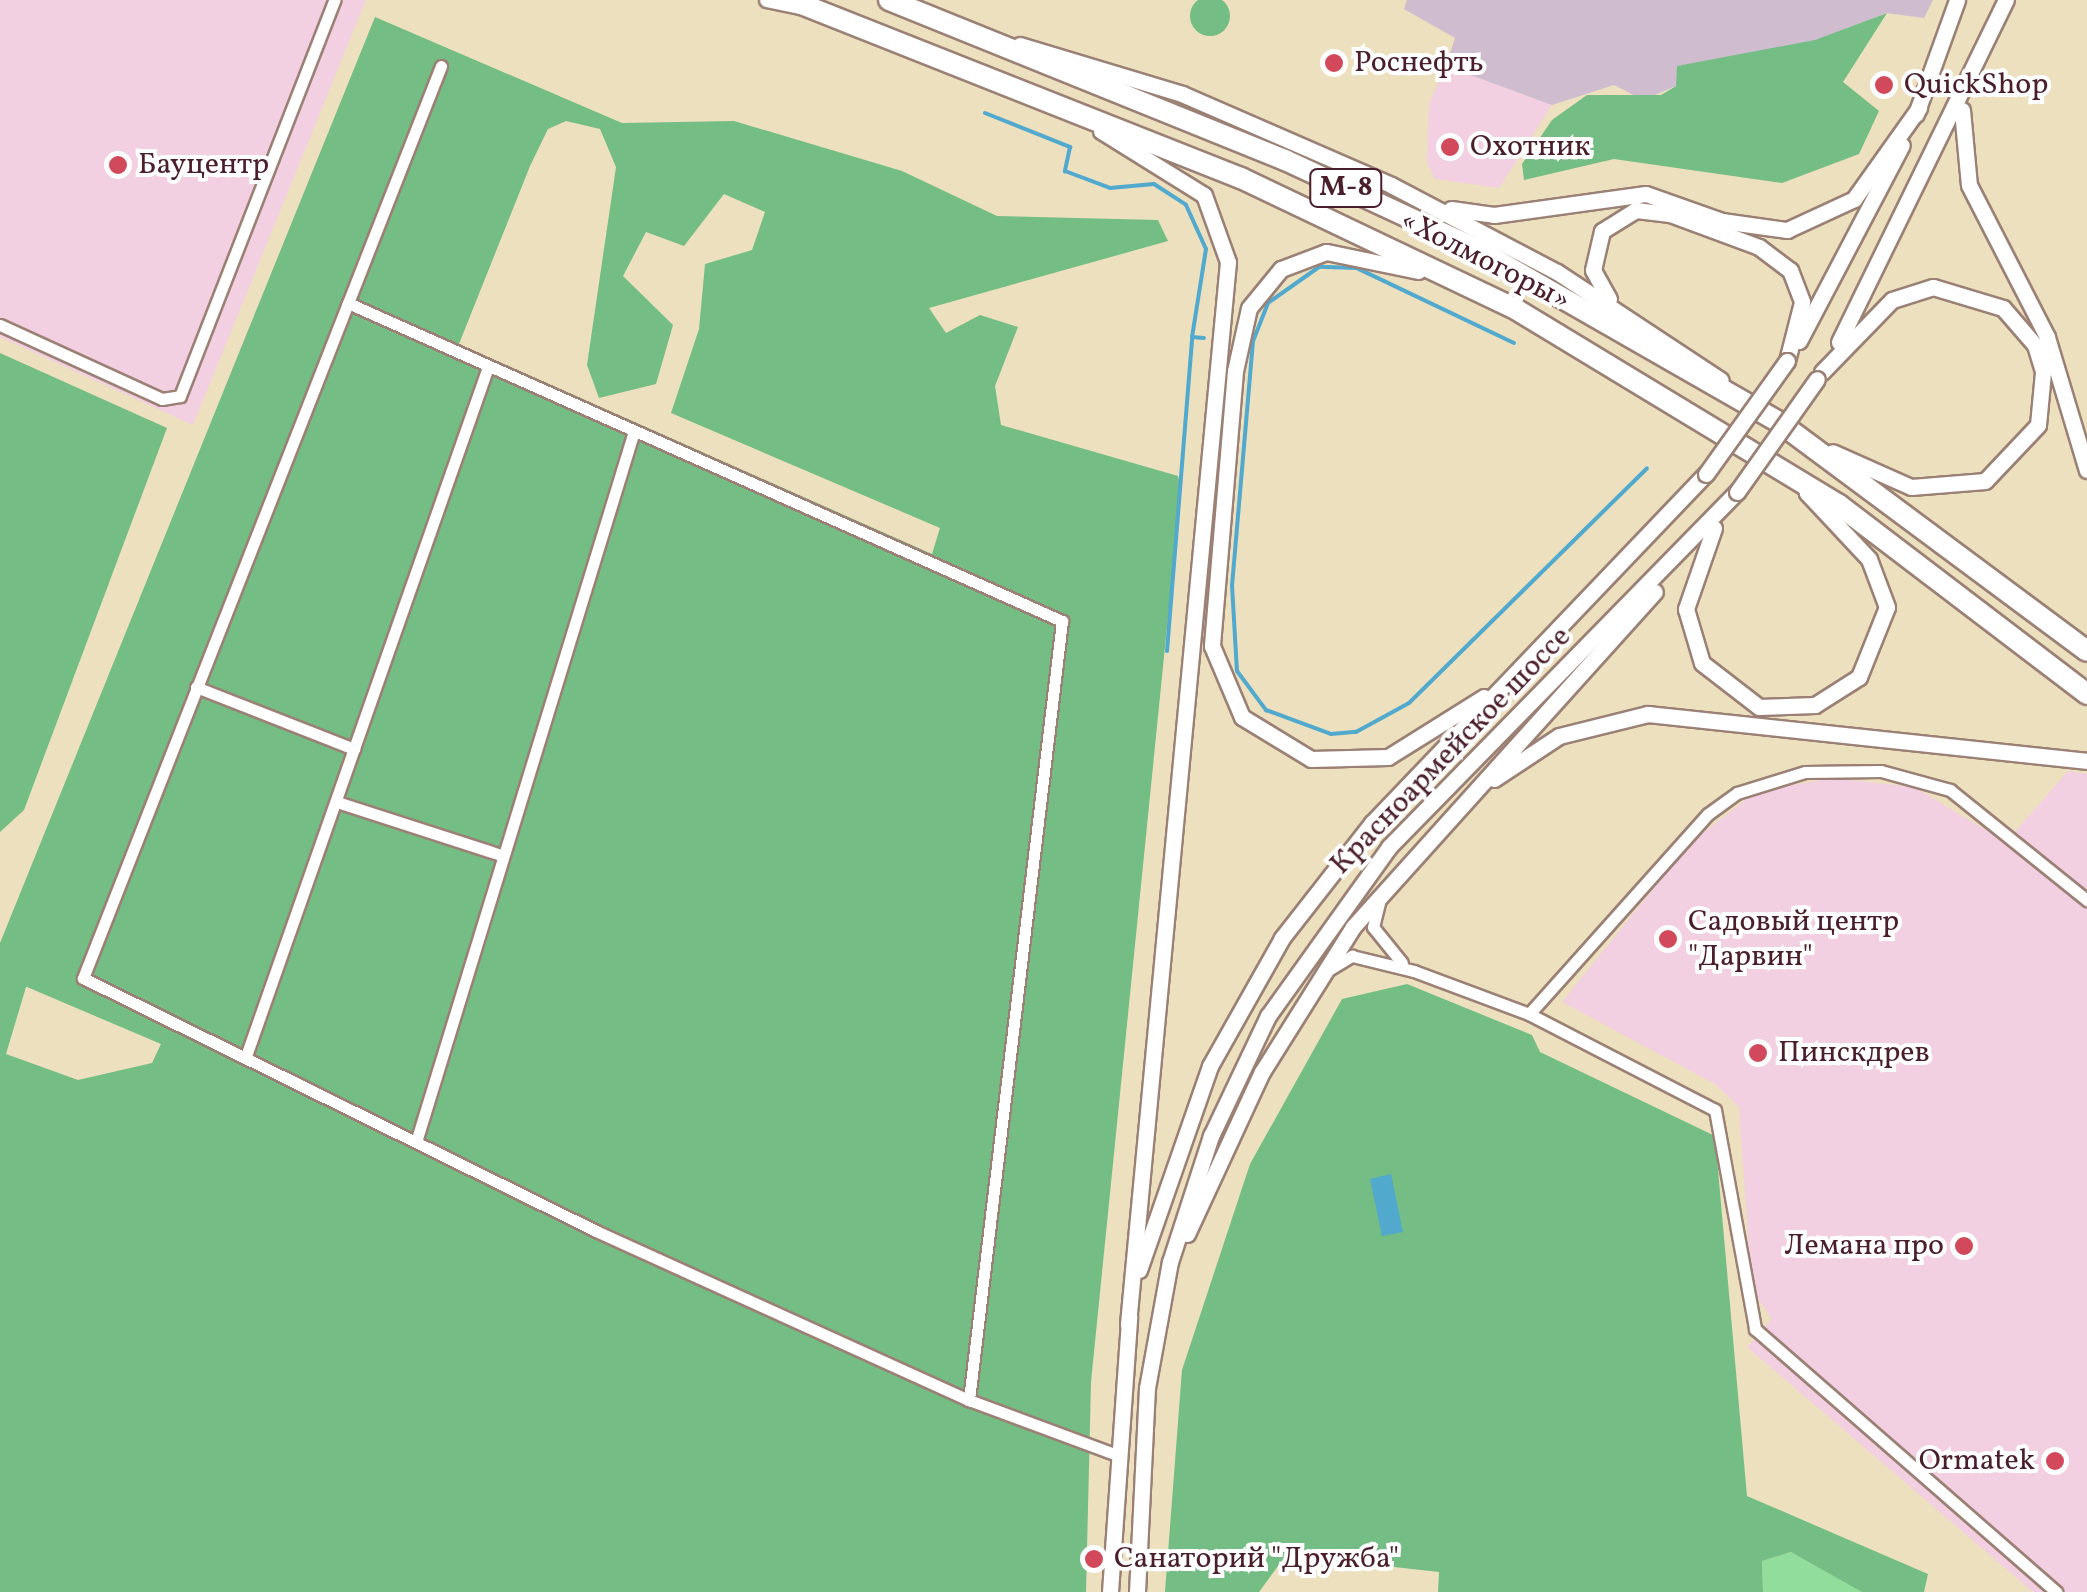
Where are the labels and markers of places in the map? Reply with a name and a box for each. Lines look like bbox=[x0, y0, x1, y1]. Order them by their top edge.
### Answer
place label: Роснефть bbox=[1354, 45, 1484, 81]
marker: Роснефть bbox=[1323, 52, 1345, 74]
place label: QuickShop bbox=[1904, 67, 2048, 103]
marker: QuickShop bbox=[1873, 74, 1895, 96]
place label: Охотник bbox=[1470, 129, 1590, 165]
marker: Охотник bbox=[1439, 136, 1461, 158]
place label: Бауцентр bbox=[138, 147, 269, 183]
marker: Бауцентр bbox=[107, 154, 129, 176]
place label: Садовый центр "Дарвин" bbox=[1688, 904, 1899, 974]
marker: Садовый центр "Дарвин" bbox=[1657, 928, 1679, 950]
place label: Пинскдрев bbox=[1778, 1035, 1930, 1071]
marker: Пинскдрев bbox=[1747, 1042, 1769, 1064]
place label: Лемана про bbox=[1784, 1228, 1944, 1264]
marker: Лемана про bbox=[1953, 1235, 1975, 1257]
place label: Ormatek bbox=[1919, 1443, 2035, 1479]
marker: Ormatek bbox=[2044, 1450, 2066, 1472]
place label: Санаторий "Дружба" bbox=[1114, 1541, 1399, 1577]
marker: Санаторий "Дружба" bbox=[1083, 1548, 1105, 1570]

